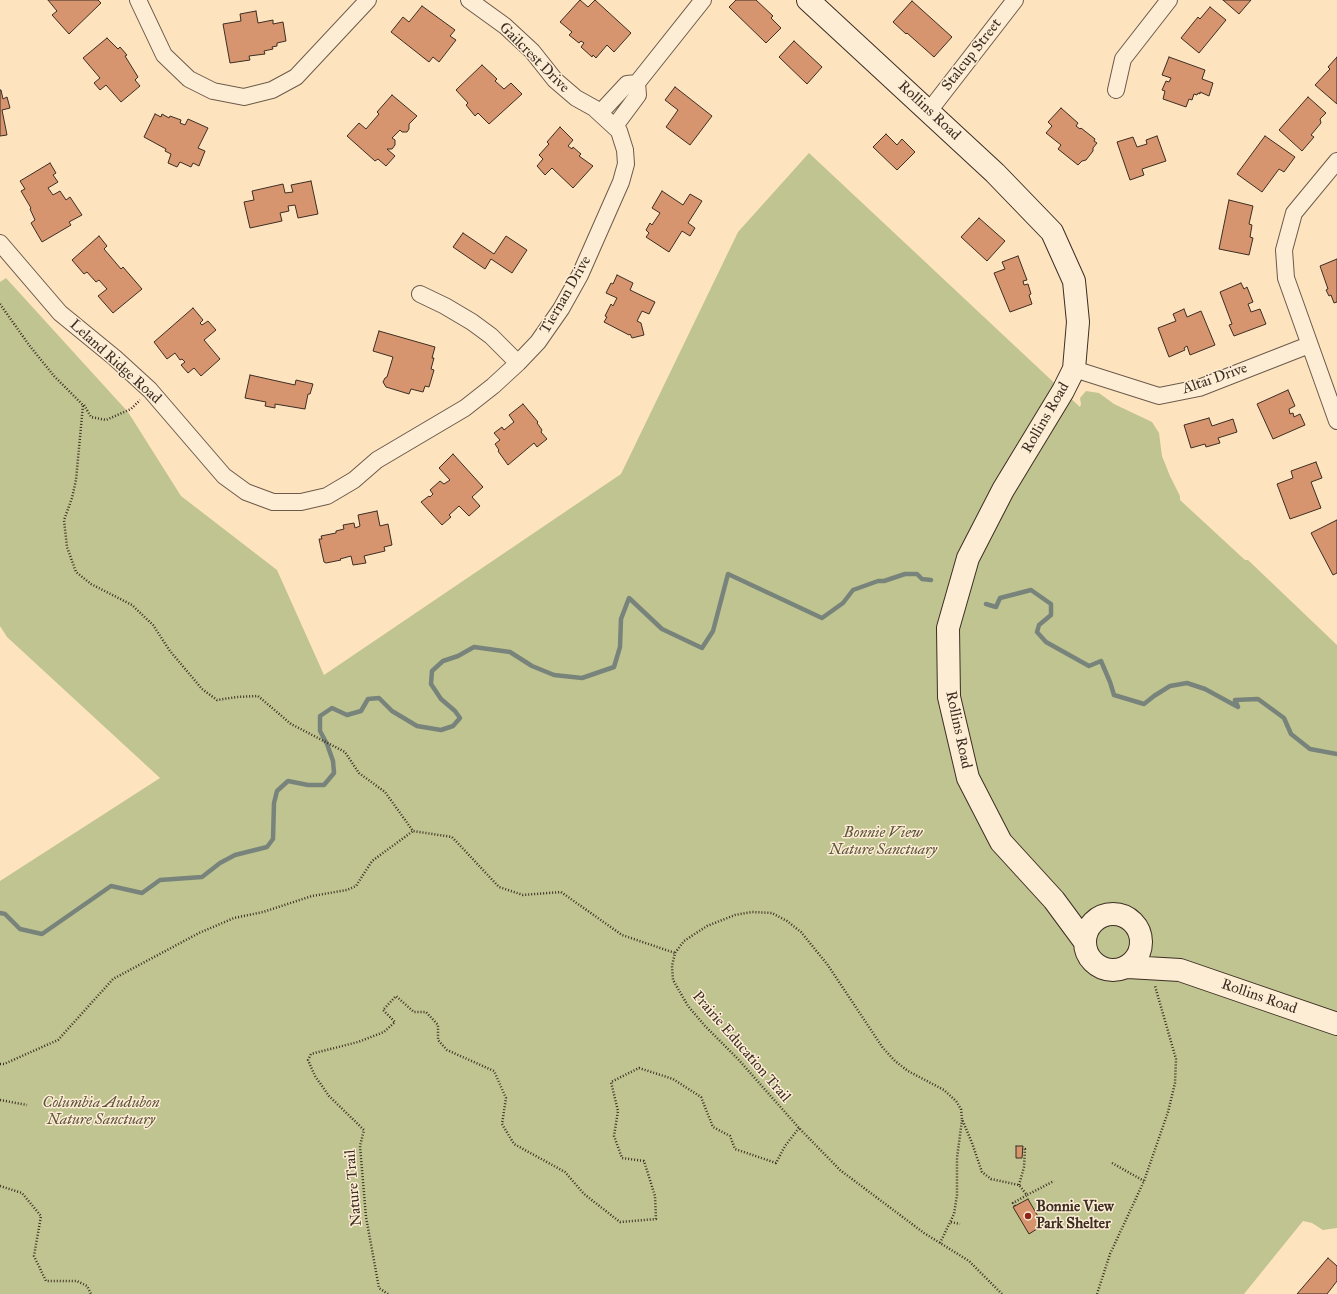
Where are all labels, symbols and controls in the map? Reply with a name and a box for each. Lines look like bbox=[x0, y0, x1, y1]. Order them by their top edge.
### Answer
street label: Stalcup Street bbox=[938, 15, 1006, 95]
street label: Gailcrest Drive bbox=[495, 19, 573, 97]
street label: Rollins Road bbox=[894, 77, 964, 145]
street label: Tiernan Drive bbox=[537, 253, 595, 337]
street label: Leland Ridge Road bbox=[65, 316, 165, 408]
street label: Altai Drive bbox=[1180, 359, 1250, 399]
street label: Rollins Road bbox=[1018, 379, 1074, 457]
street label: Rollins Road bbox=[941, 689, 975, 771]
park label: Bonnie View Nature Sanctuary bbox=[829, 824, 937, 859]
street label: Rollins Road bbox=[1219, 976, 1299, 1018]
street label: Prairie Education Trail bbox=[688, 988, 794, 1106]
park label: Columbia Audubon Nature Sanctuary bbox=[43, 1094, 159, 1129]
street label: Nature Trail bbox=[342, 1149, 366, 1227]
place label: Bonnie View Park Shelter bbox=[1036, 1198, 1114, 1233]
marker: Bonnie View Park Shelter bbox=[1023, 1211, 1033, 1221]

